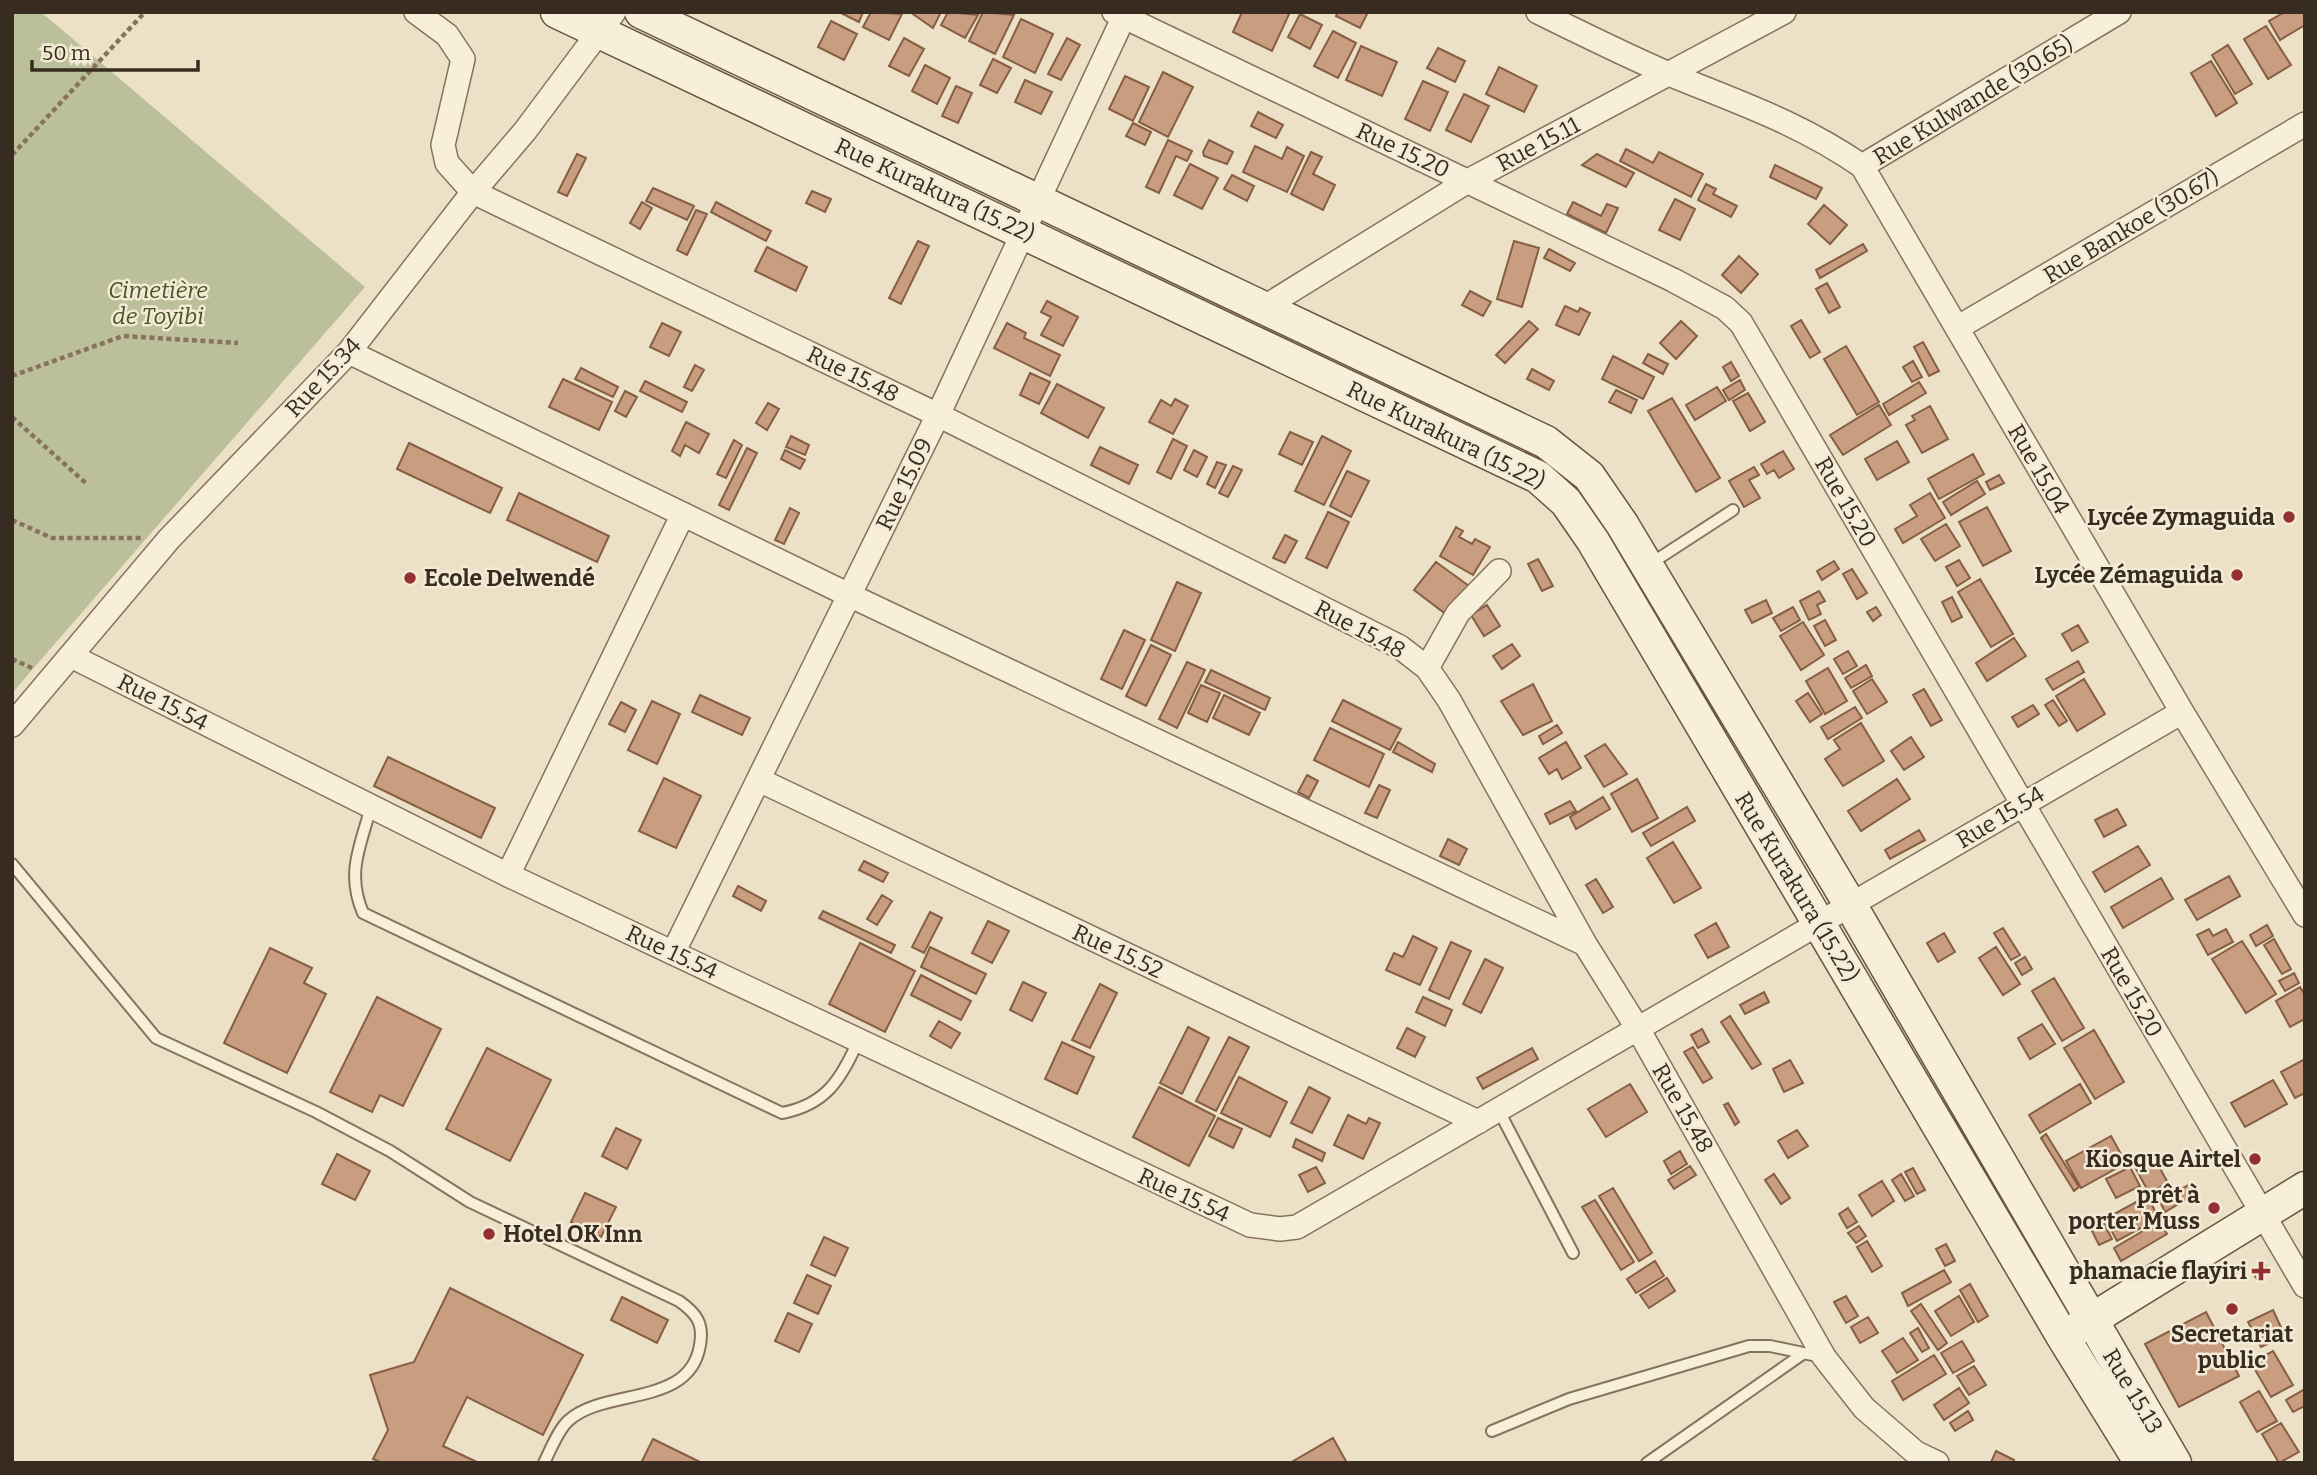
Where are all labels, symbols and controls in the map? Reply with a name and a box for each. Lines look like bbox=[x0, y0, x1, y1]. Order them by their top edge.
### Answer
scale bar bbox=[32, 28, 198, 72]
street label: Rue Kulwande (30.65) bbox=[1868, 29, 2078, 171]
text: 50 m bbox=[42, 40, 91, 66]
street label: Rue 15.11 bbox=[1492, 110, 1585, 178]
street label: Rue 15.20 bbox=[1352, 116, 1454, 184]
street label: Rue Kurakura (15.22) bbox=[831, 131, 1039, 249]
street label: Rue Bankoe (30.67) bbox=[2038, 162, 2224, 290]
park label: Cimetière de Toyibi bbox=[108, 276, 208, 330]
street label: Rue 15.34 bbox=[279, 331, 367, 423]
street label: Rue 15.48 bbox=[802, 340, 904, 408]
street label: Rue Kurakura (15.22) bbox=[1342, 375, 1550, 495]
street label: Rue 15.04 bbox=[2002, 419, 2076, 519]
street label: Rue 15.09 bbox=[870, 433, 938, 535]
street label: Rue 15.20 bbox=[1809, 452, 1883, 552]
place label: Lycée Zymaguida bbox=[2087, 503, 2275, 531]
marker: Lycée Zymaguida bbox=[2281, 509, 2297, 525]
place label: Lycée Zémaguida bbox=[2035, 561, 2223, 589]
place label: Ecole Delwendé bbox=[424, 564, 595, 592]
marker: Lycée Zémaguida bbox=[2229, 567, 2245, 583]
marker: Ecole Delwendé bbox=[402, 570, 418, 586]
street label: Rue 15.48 bbox=[1310, 593, 1410, 665]
street label: Rue 15.54 bbox=[113, 667, 213, 737]
street label: Rue 15.54 bbox=[1951, 779, 2050, 854]
street label: Rue Kurakura (15.22) bbox=[1729, 787, 1865, 987]
street label: Rue 15.52 bbox=[1068, 918, 1168, 984]
street label: Rue 15.54 bbox=[622, 919, 723, 986]
street label: Rue 15.20 bbox=[2095, 942, 2169, 1042]
street label: Rue 15.48 bbox=[1646, 1058, 1720, 1158]
place label: Kiosque Airtel bbox=[2085, 1145, 2241, 1173]
marker: Kiosque Airtel bbox=[2247, 1151, 2263, 1167]
street label: Rue 15.54 bbox=[1134, 1162, 1235, 1229]
place label: prêt à porter Muss bbox=[2068, 1181, 2200, 1235]
marker: prêt à porter Muss bbox=[2206, 1200, 2222, 1216]
place label: Hotel OK Inn bbox=[503, 1220, 642, 1248]
marker: Hotel OK Inn bbox=[481, 1226, 497, 1242]
place label: phamacie flayiri bbox=[2069, 1257, 2247, 1285]
marker: phamacie flayiri bbox=[2253, 1263, 2269, 1279]
marker: Secretariat public bbox=[2224, 1301, 2240, 1317]
place label: Secretariat public bbox=[2171, 1320, 2293, 1374]
street label: Rue 15.13 bbox=[2097, 1344, 2169, 1438]

